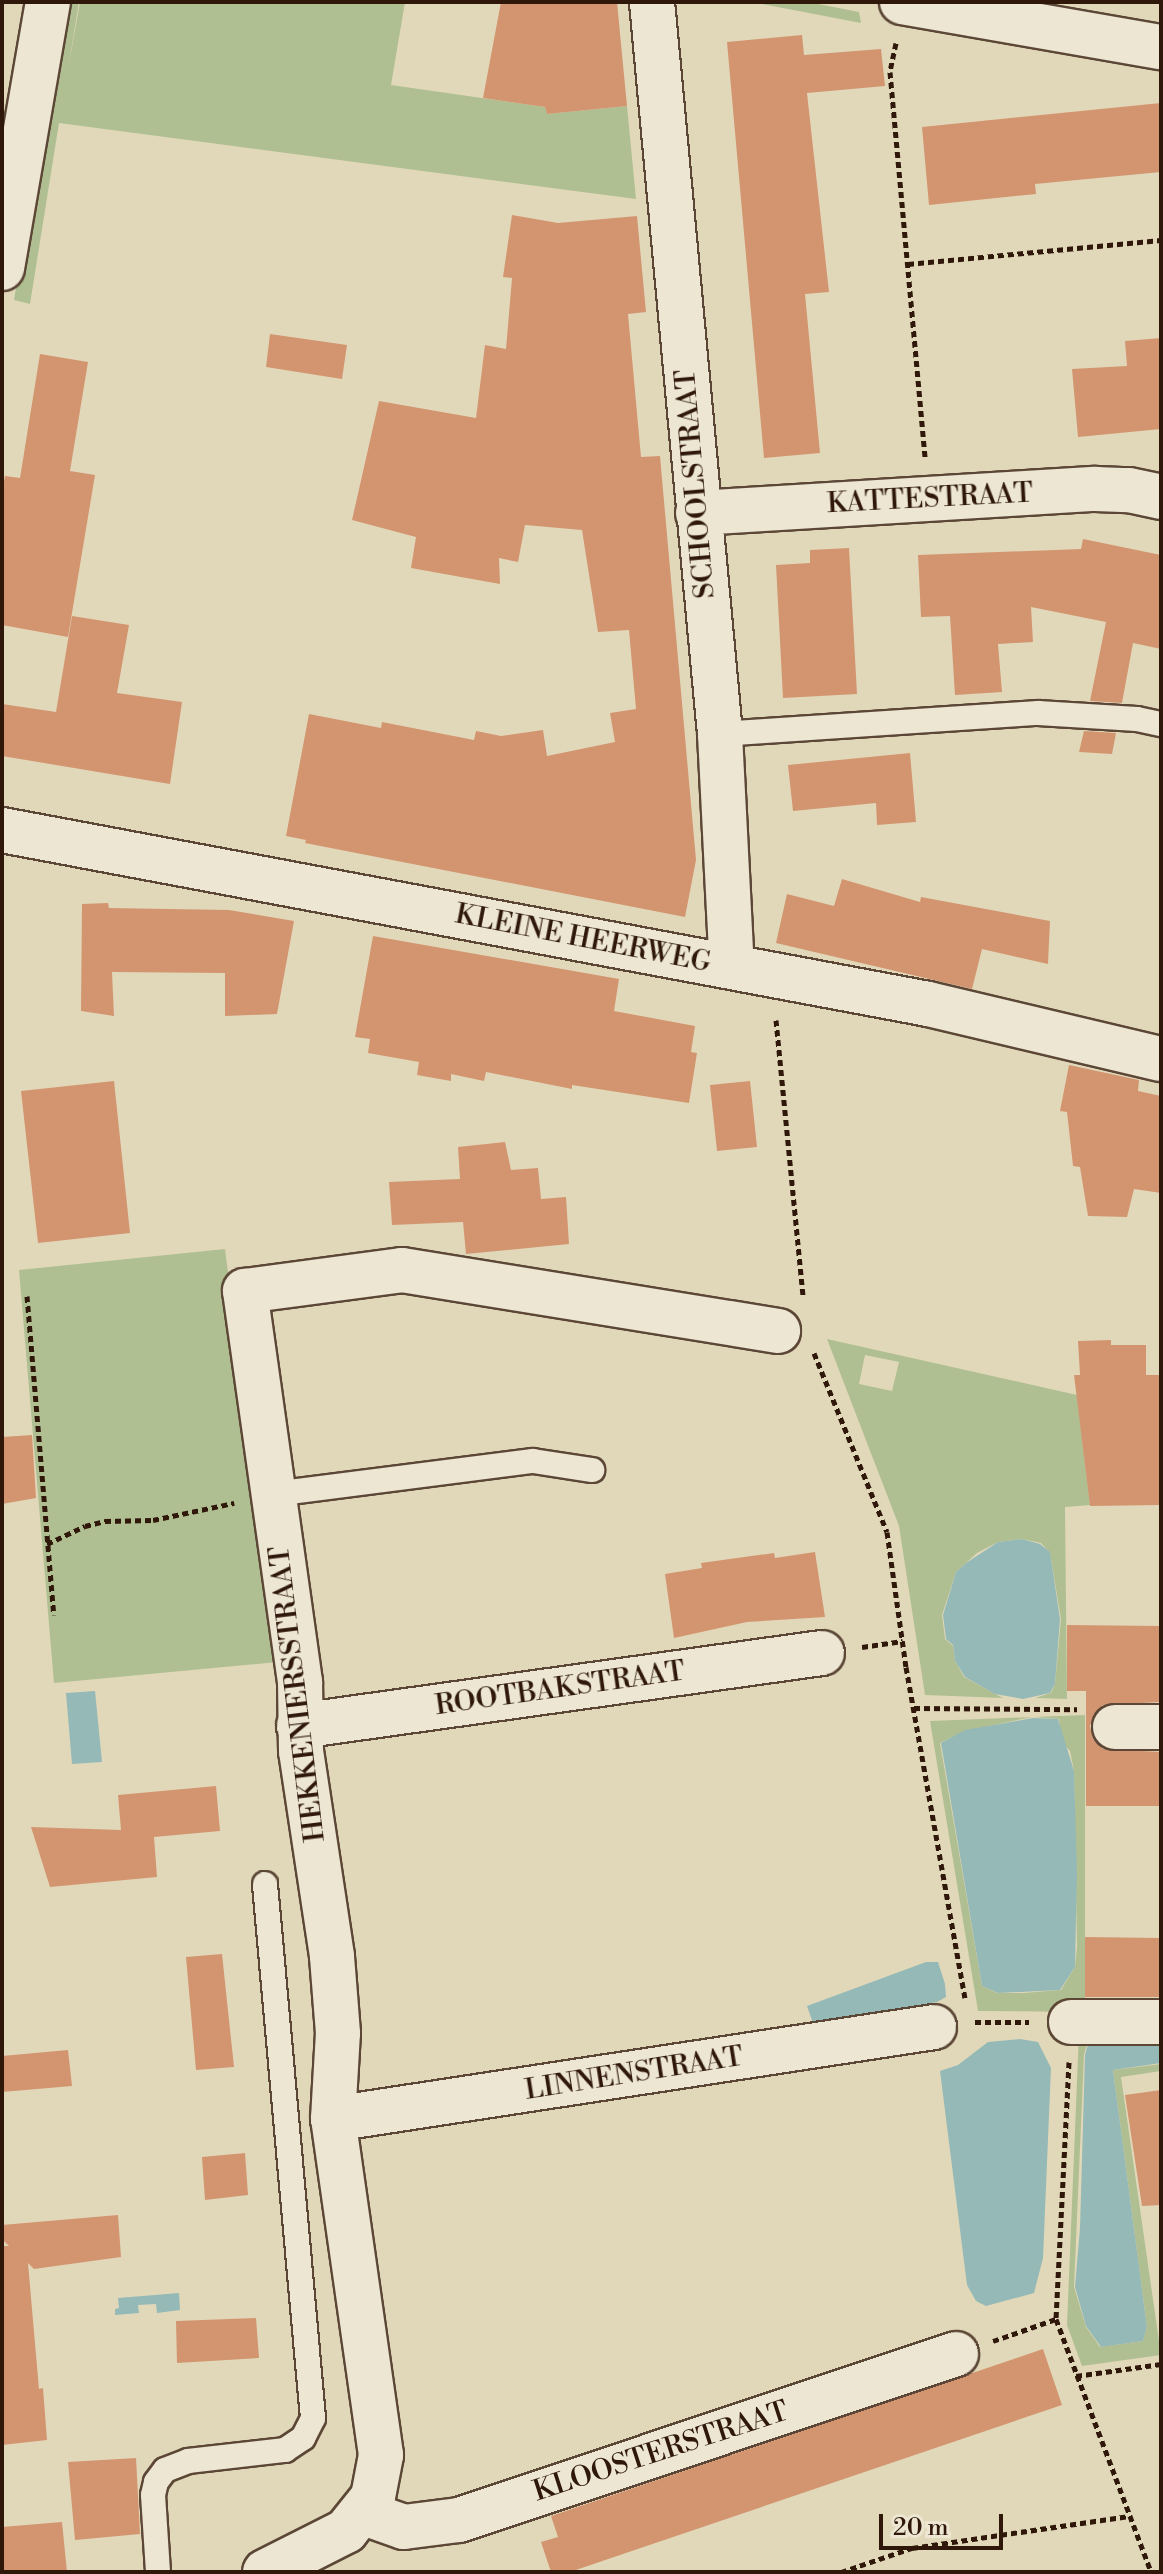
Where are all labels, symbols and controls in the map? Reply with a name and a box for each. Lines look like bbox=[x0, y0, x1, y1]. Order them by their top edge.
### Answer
street label: SCHOOLSTRAAT bbox=[669, 368, 723, 600]
street label: KATTESTRAAT bbox=[826, 477, 1034, 521]
street label: KLEINE HEERWEG bbox=[452, 898, 714, 980]
street label: HEKKENIERSSTRAAT bbox=[263, 1544, 333, 1844]
street label: ROOTBAKSTRAAT bbox=[433, 1655, 687, 1723]
street label: LINNENSTRAAT bbox=[522, 2040, 746, 2108]
street label: KLOOSTERSTRAAT bbox=[529, 2395, 793, 2509]
scale bar bbox=[883, 2498, 1007, 2548]
text: 20 m bbox=[893, 2513, 949, 2543]

